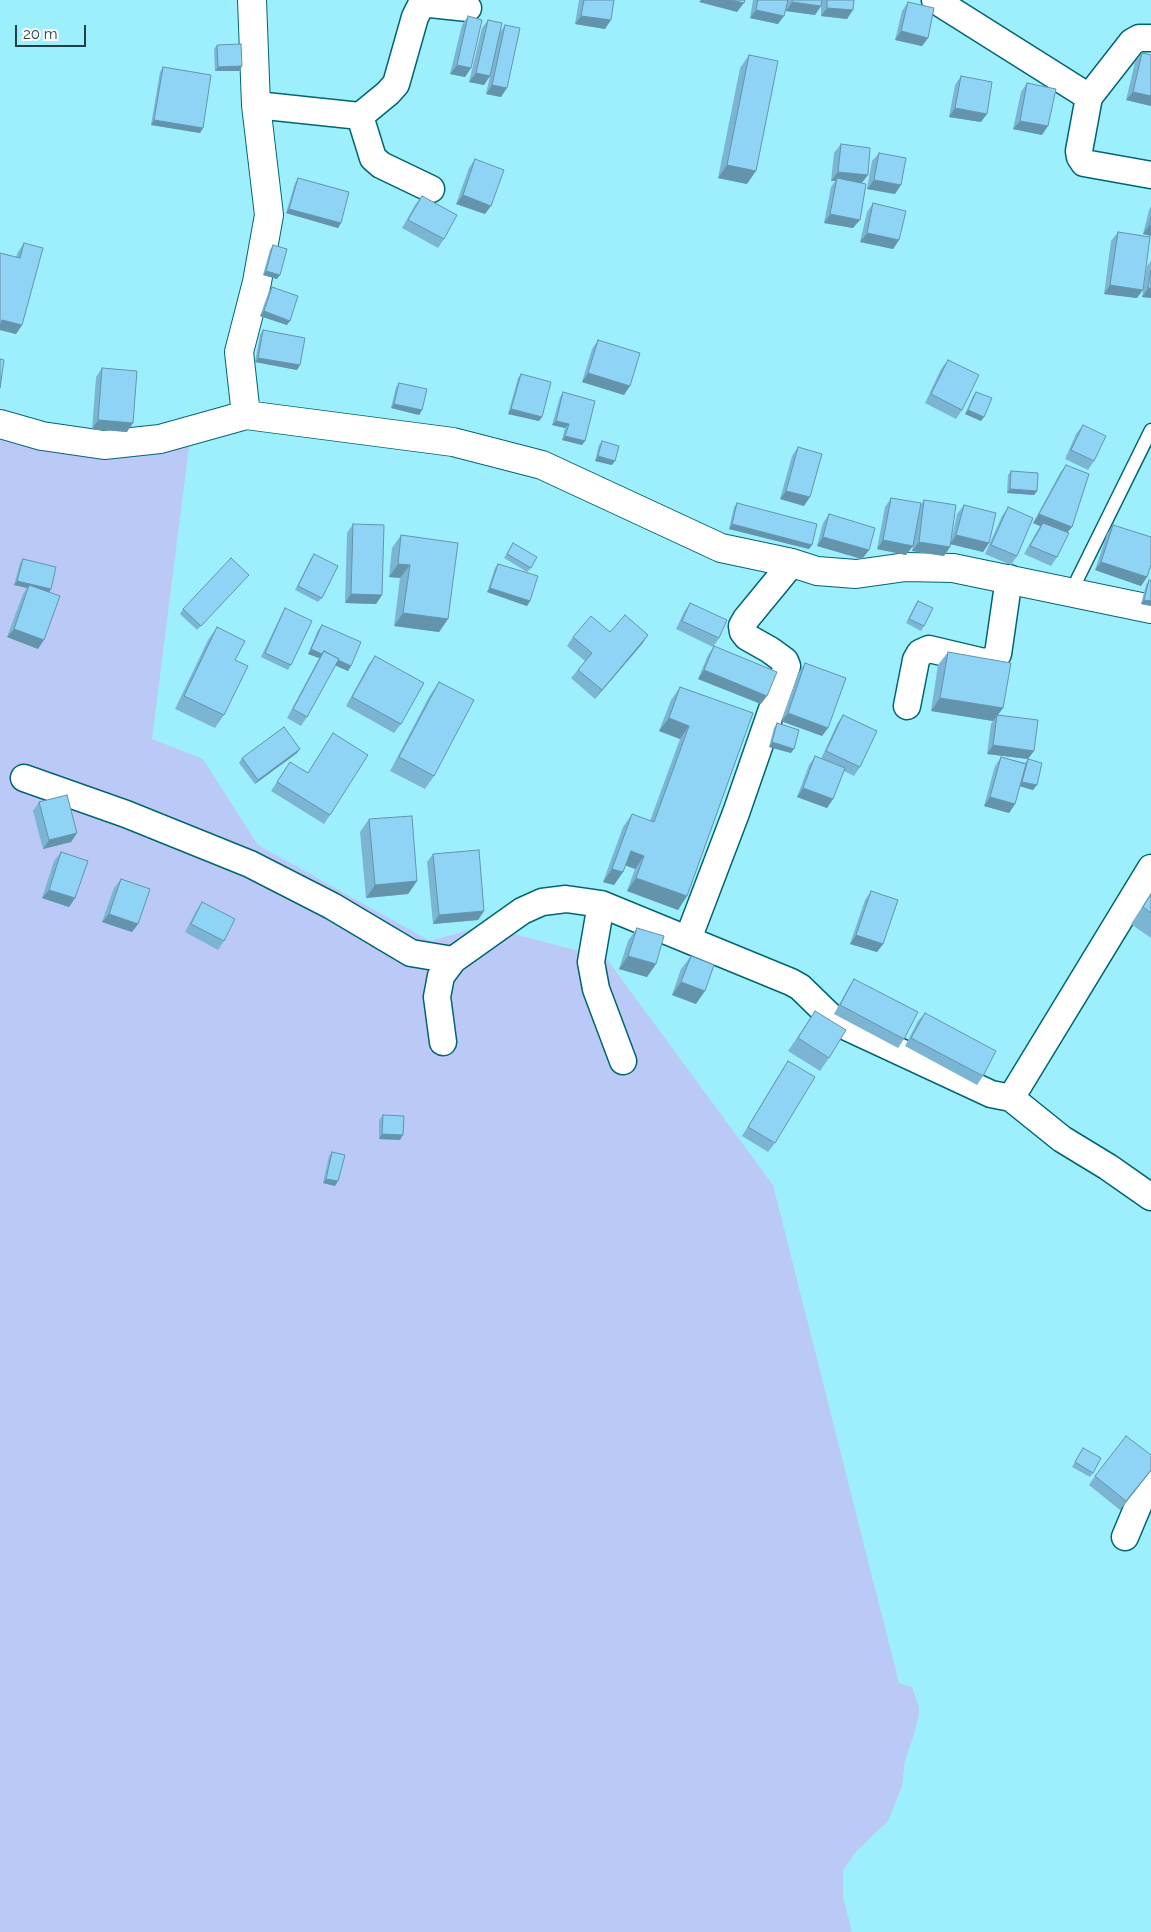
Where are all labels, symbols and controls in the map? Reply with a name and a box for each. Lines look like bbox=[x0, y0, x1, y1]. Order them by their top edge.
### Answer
scale bar bbox=[18, 15, 89, 47]
text: 20 m bbox=[23, 25, 58, 43]

